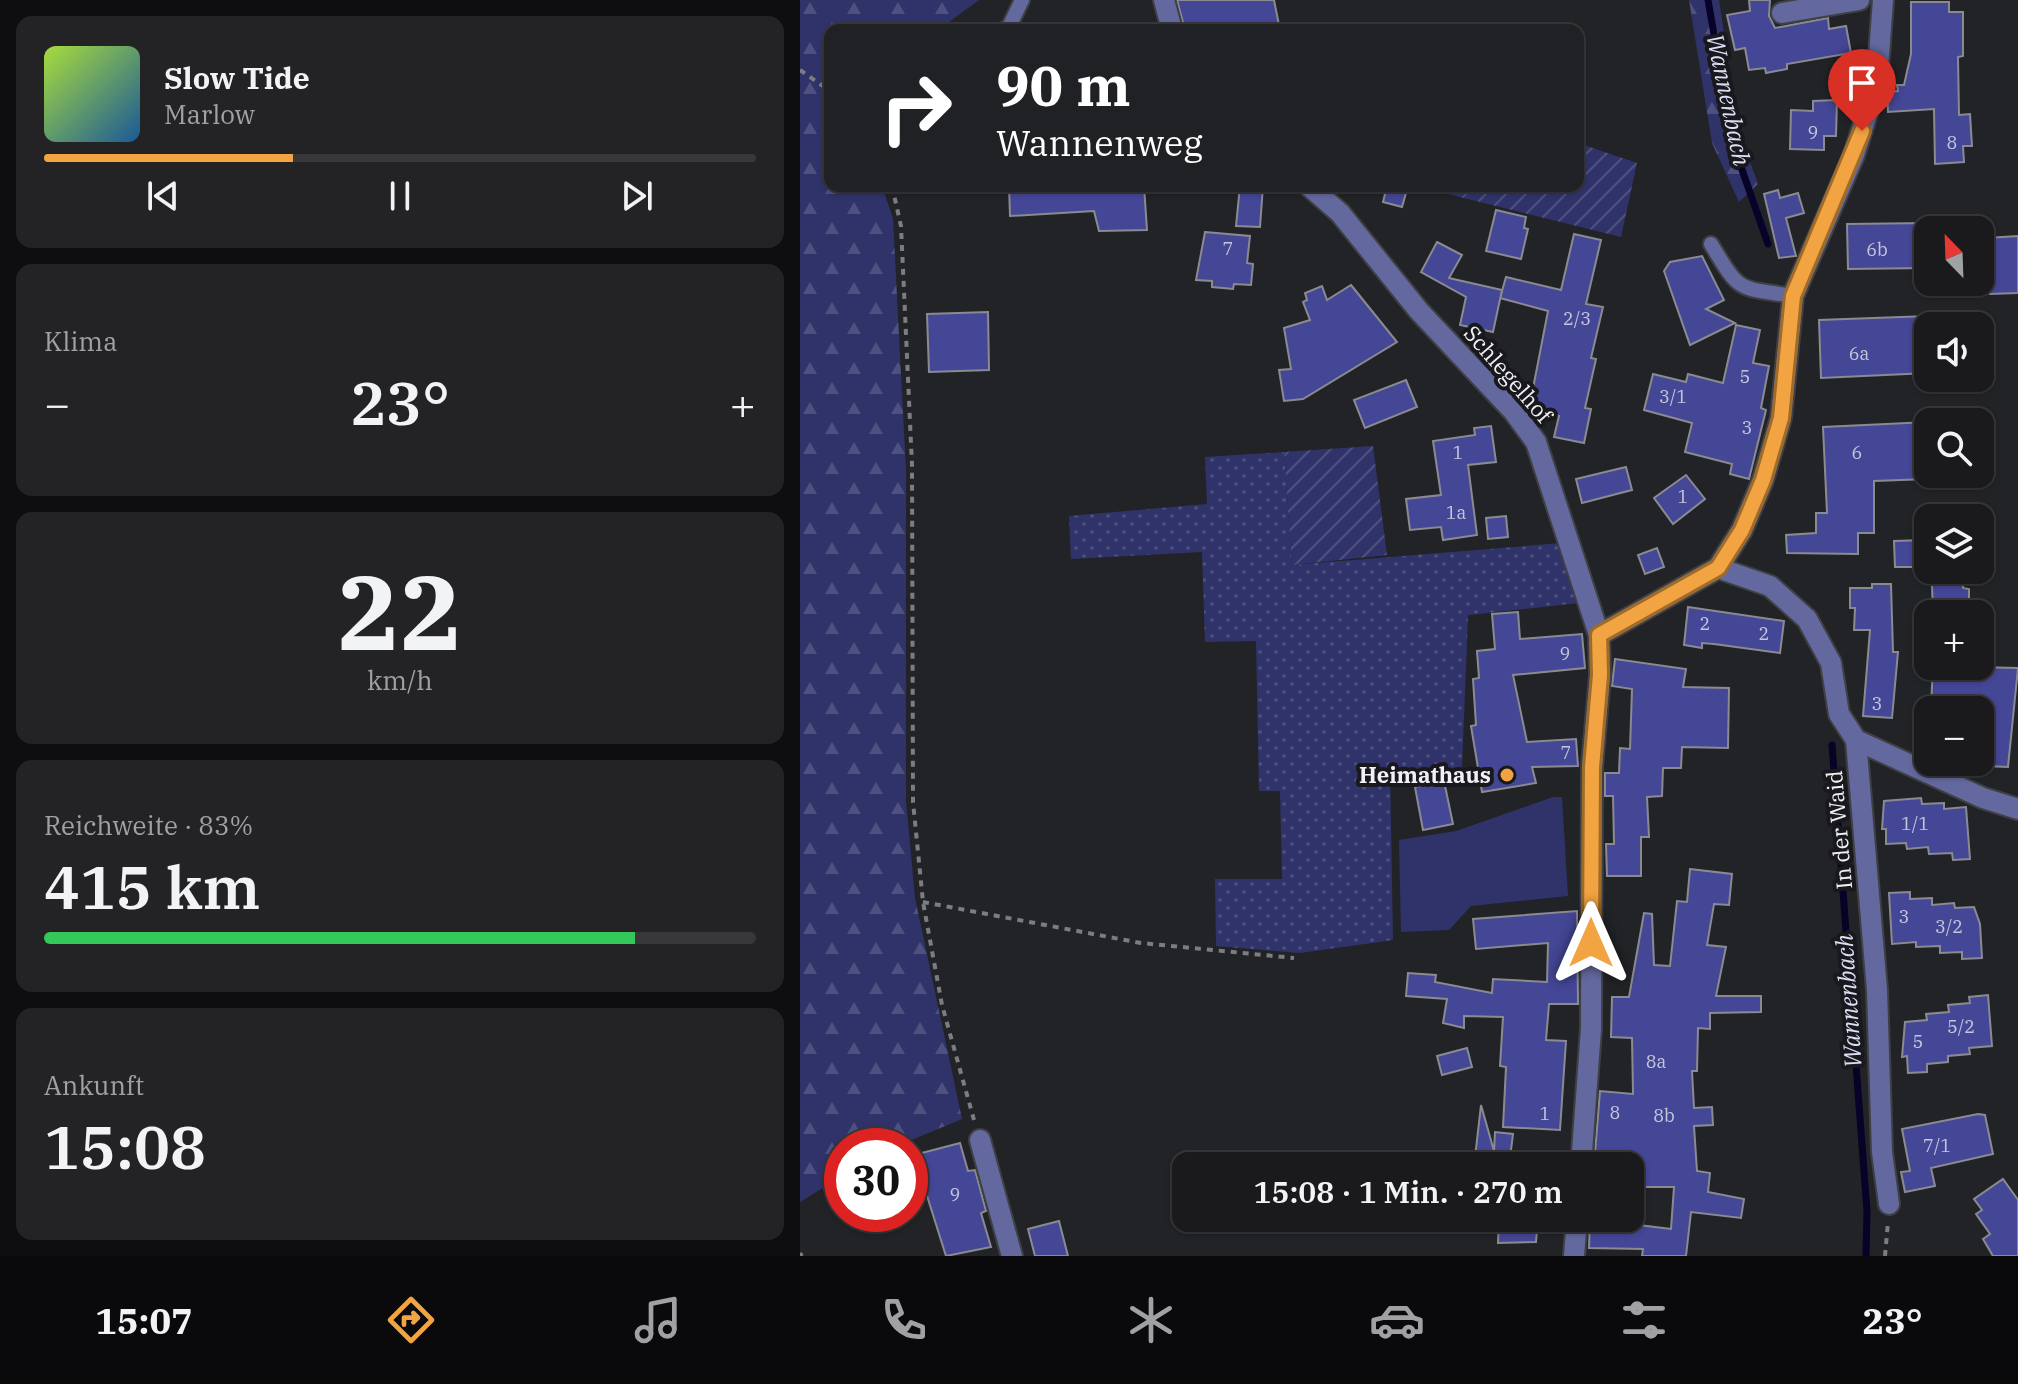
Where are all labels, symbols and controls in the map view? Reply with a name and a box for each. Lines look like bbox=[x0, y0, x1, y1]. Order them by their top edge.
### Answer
water label: Wannenbach bbox=[1699, 31, 1759, 169]
text: 90 m bbox=[996, 49, 1131, 121]
pin bbox=[1828, 49, 1896, 131]
icon: right bbox=[864, 56, 968, 160]
text: Slow Tide bbox=[164, 58, 310, 97]
icon: arrive bbox=[1840, 61, 1884, 105]
text: Marlow bbox=[164, 97, 255, 131]
text: Wannenweg bbox=[996, 119, 1203, 166]
house number: 9 bbox=[1808, 121, 1818, 144]
house number: 8 bbox=[1947, 131, 1957, 154]
icon: previous bbox=[141, 174, 185, 218]
icon: pause bbox=[378, 174, 422, 218]
icon: next bbox=[615, 174, 659, 218]
north arrow bbox=[1914, 216, 1994, 296]
map controls bbox=[1914, 216, 1994, 776]
house number: 7 bbox=[1223, 237, 1233, 260]
house number: 6b bbox=[1866, 238, 1888, 261]
house number: 2/3 bbox=[1563, 307, 1591, 330]
button: sound bbox=[1914, 312, 1994, 392]
street label: Schlegelhof bbox=[1458, 319, 1560, 430]
text: Klima bbox=[44, 324, 117, 358]
house number: 6a bbox=[1849, 342, 1869, 365]
text: 23° bbox=[350, 363, 450, 442]
house number: 5 bbox=[1740, 365, 1750, 388]
text: − bbox=[44, 375, 70, 432]
text: + bbox=[730, 375, 756, 432]
house number: 3/1 bbox=[1659, 385, 1687, 408]
button: search bbox=[1914, 408, 1994, 488]
house number: 3 bbox=[1742, 416, 1752, 439]
house number: 1 bbox=[1453, 441, 1463, 464]
house number: 6 bbox=[1852, 441, 1862, 464]
house number: 1 bbox=[1678, 485, 1688, 508]
house number: 1a bbox=[1446, 501, 1466, 524]
button: layers bbox=[1914, 504, 1994, 584]
text: 22 bbox=[338, 543, 462, 679]
button: + bbox=[1914, 600, 1994, 680]
house number: 2 bbox=[1700, 612, 1710, 635]
house number: 2 bbox=[1759, 622, 1769, 645]
house number: 9 bbox=[1560, 642, 1570, 665]
text: km/h bbox=[367, 663, 433, 697]
house number: 3 bbox=[1872, 692, 1882, 715]
button: − bbox=[1914, 696, 1994, 776]
house number: 7 bbox=[1561, 741, 1571, 764]
place label: Heimathaus bbox=[1359, 760, 1491, 789]
marker: Heimathaus bbox=[1498, 766, 1516, 784]
street label: In der Waid bbox=[1819, 769, 1858, 891]
text: Reichweite · 83% bbox=[44, 808, 253, 842]
house number: 1/1 bbox=[1901, 812, 1929, 835]
text: 415 km bbox=[44, 847, 260, 926]
position arrow bbox=[1549, 901, 1633, 985]
house number: 3 bbox=[1899, 905, 1909, 928]
house number: 3/2 bbox=[1935, 915, 1963, 938]
water label: Wannenbach bbox=[1827, 933, 1869, 1069]
house number: 5/2 bbox=[1947, 1015, 1975, 1038]
house number: 5 bbox=[1913, 1030, 1923, 1053]
house number: 8a bbox=[1646, 1050, 1666, 1073]
text: Ankunft bbox=[44, 1068, 144, 1102]
house number: 8 bbox=[1610, 1101, 1620, 1124]
house number: 1 bbox=[1540, 1102, 1550, 1125]
house number: 8b bbox=[1653, 1104, 1675, 1127]
text: 15:08 bbox=[44, 1107, 206, 1186]
speed limit sign: 30 bbox=[824, 1128, 928, 1232]
house number: 7/1 bbox=[1923, 1134, 1951, 1157]
text: 15:08 · 1 Min. · 270 m bbox=[1253, 1172, 1563, 1211]
house number: 9 bbox=[950, 1183, 960, 1206]
icon: directions bbox=[383, 1292, 439, 1348]
icon: music bbox=[630, 1292, 686, 1348]
icon: phone bbox=[876, 1292, 932, 1348]
icon: climate bbox=[1123, 1292, 1179, 1348]
icon: car bbox=[1369, 1292, 1425, 1348]
icon: filters bbox=[1616, 1292, 1672, 1348]
text: 15:07 bbox=[95, 1297, 193, 1344]
text: 23° bbox=[1863, 1297, 1923, 1344]

